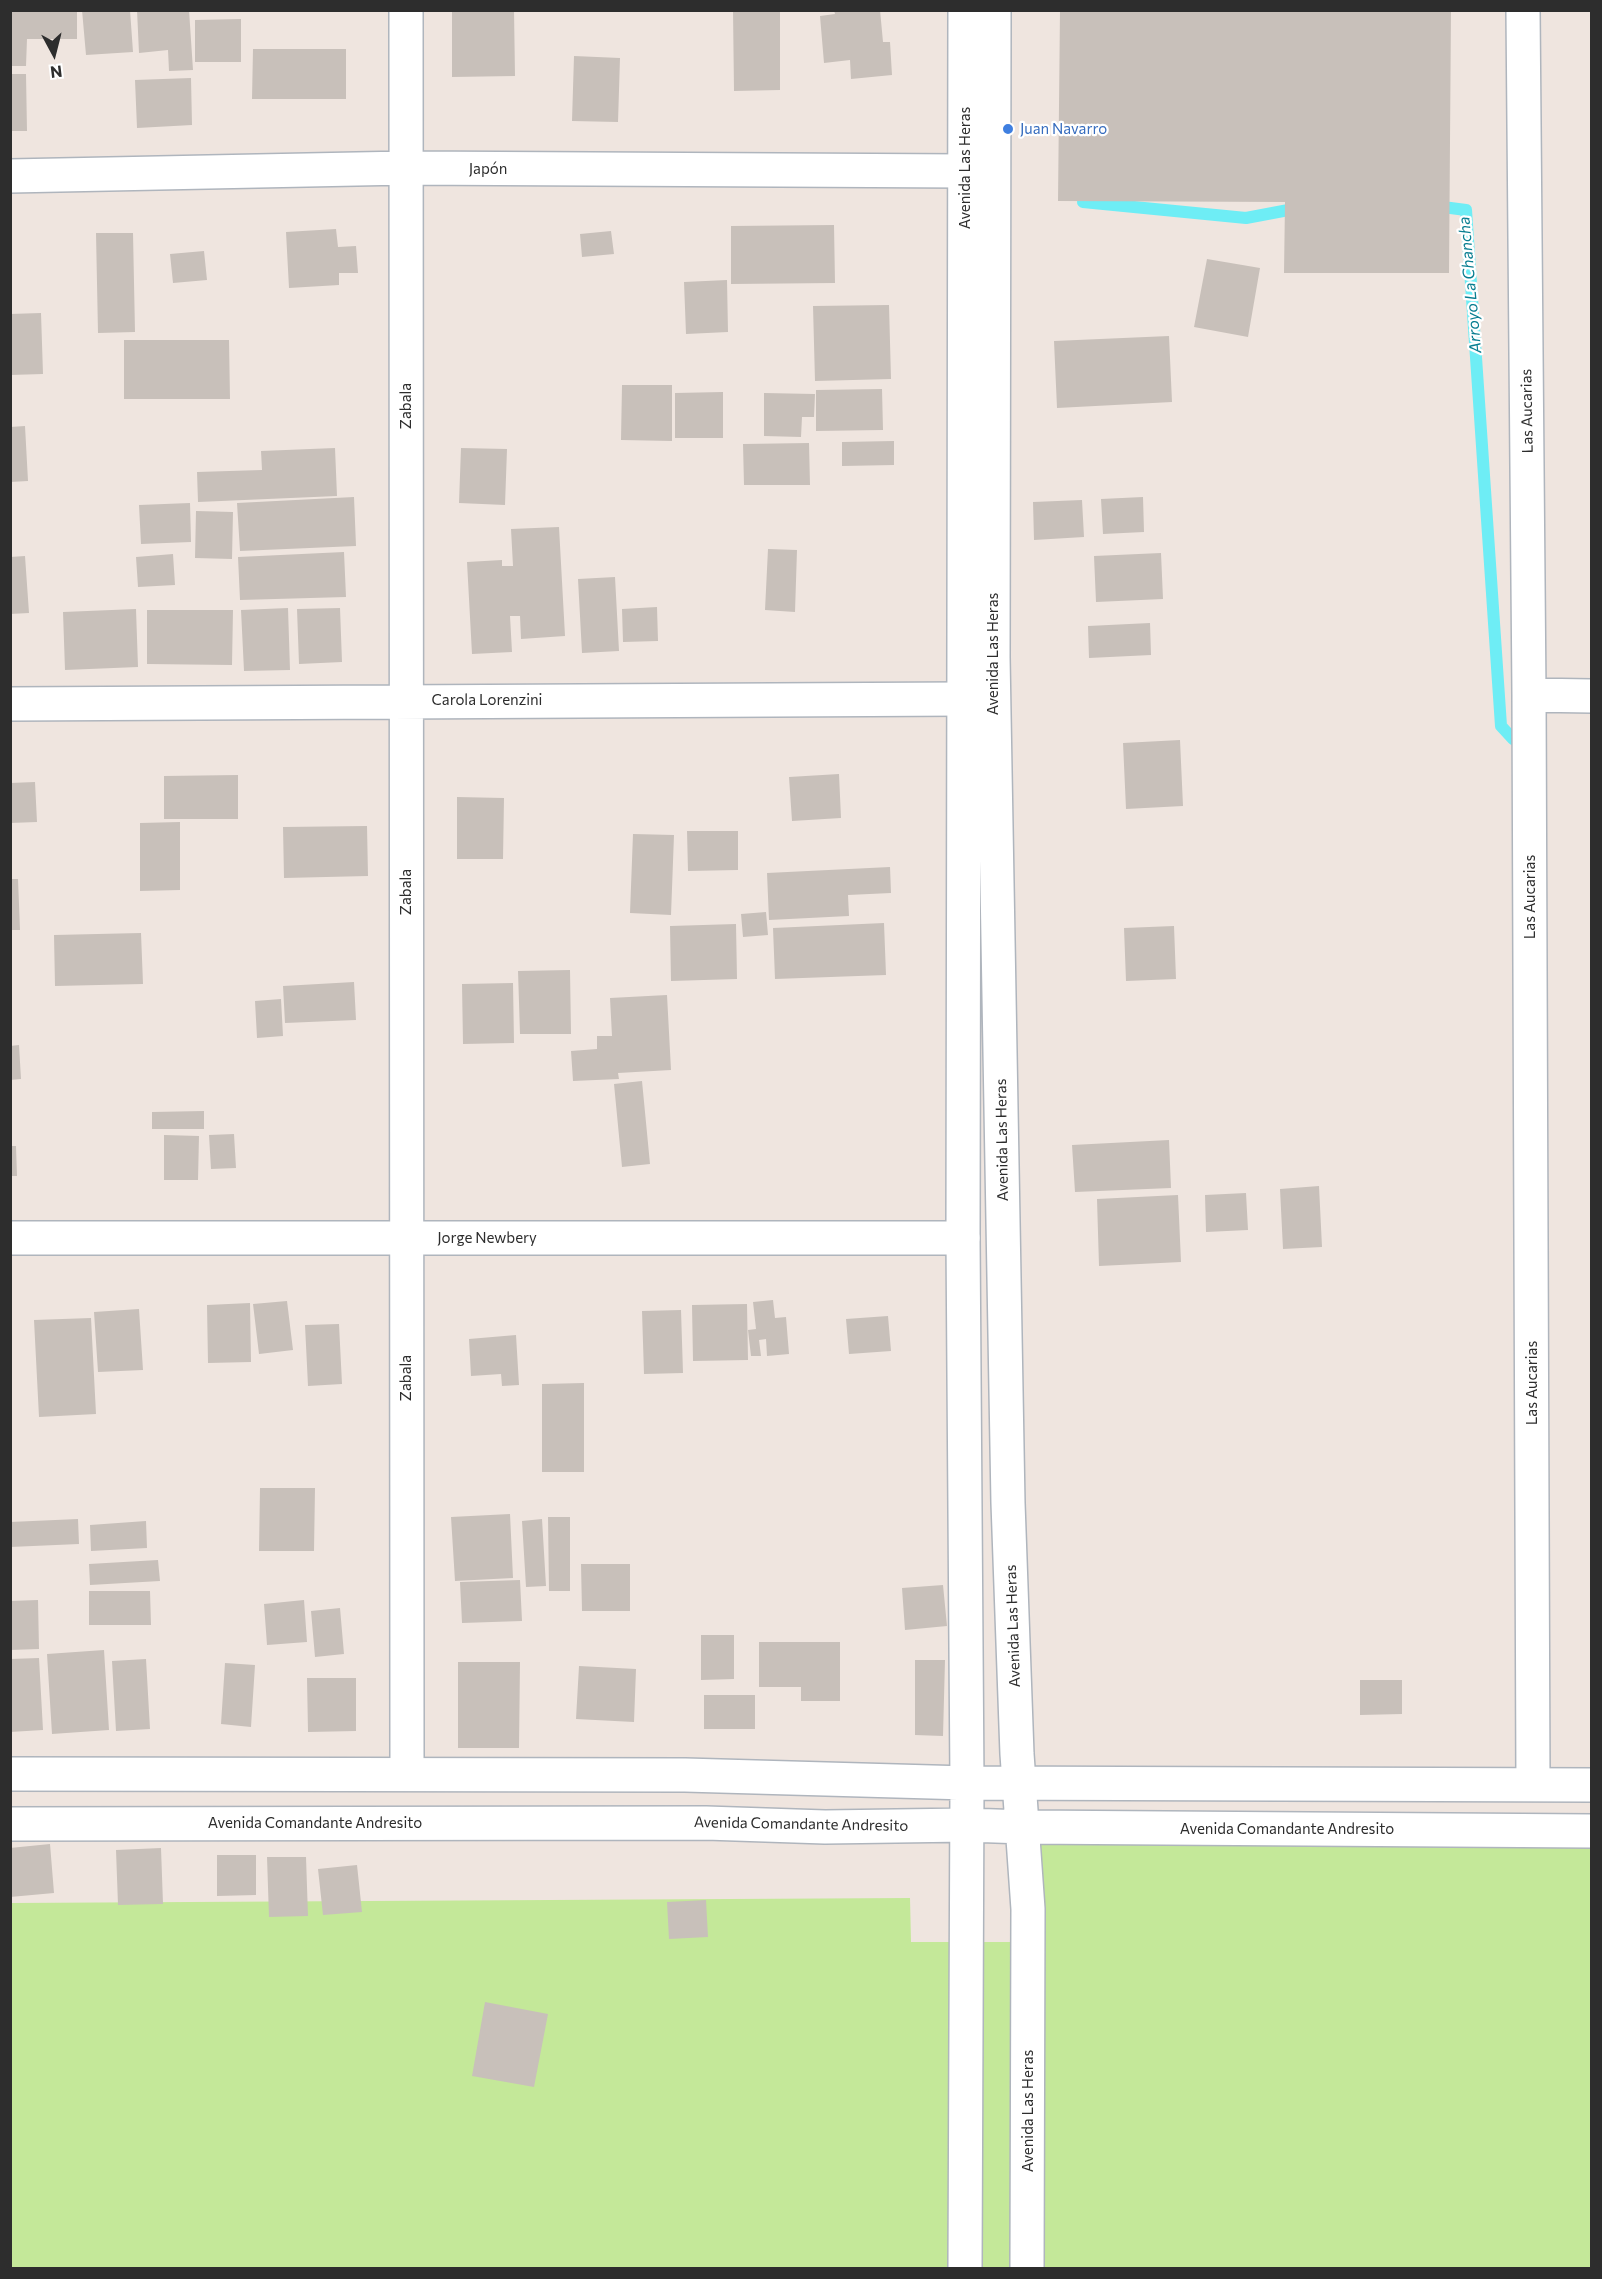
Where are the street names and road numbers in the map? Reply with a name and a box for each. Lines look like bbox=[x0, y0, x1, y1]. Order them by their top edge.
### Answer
street label: Avenida Las Heras bbox=[956, 107, 974, 229]
street label: Japón bbox=[469, 160, 507, 178]
street label: Las Aucarias bbox=[1517, 369, 1537, 453]
street label: Zabala bbox=[397, 383, 415, 429]
street label: Avenida Las Heras bbox=[984, 593, 1002, 715]
street label: Carola Lorenzini bbox=[432, 691, 542, 709]
street label: Las Aucarias bbox=[1521, 855, 1539, 939]
street label: Zabala bbox=[397, 869, 415, 915]
street label: Avenida Las Heras bbox=[992, 1078, 1012, 1202]
street label: Jorge Newbery bbox=[437, 1229, 537, 1247]
street label: Las Aucarias bbox=[1523, 1341, 1541, 1425]
street label: Zabala bbox=[397, 1355, 415, 1401]
street label: Avenida Las Heras bbox=[1002, 1564, 1024, 1688]
street label: Avenida Comandante Andresito bbox=[694, 1813, 908, 1835]
street label: Avenida Comandante Andresito bbox=[208, 1814, 422, 1832]
street label: Avenida Comandante Andresito bbox=[1180, 1820, 1394, 1838]
street label: Avenida Las Heras bbox=[1019, 2050, 1037, 2172]

